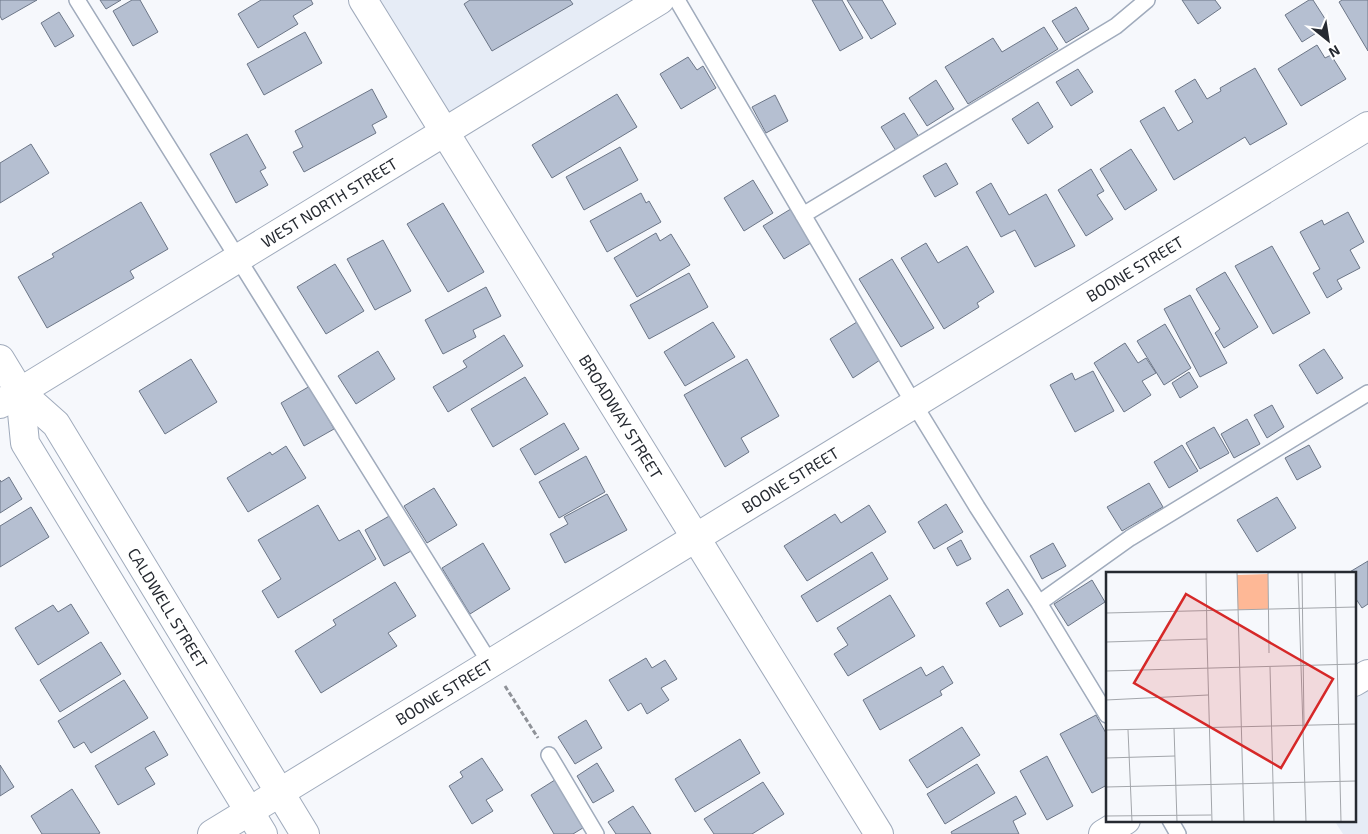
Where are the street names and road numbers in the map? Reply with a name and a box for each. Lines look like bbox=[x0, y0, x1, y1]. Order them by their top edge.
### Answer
street label: WEST NORTH STREET bbox=[257, 153, 401, 251]
street label: BOONE STREET bbox=[1082, 231, 1187, 305]
street label: BROADWAY STREET bbox=[576, 351, 667, 482]
street label: BOONE STREET bbox=[738, 442, 842, 516]
street label: CALDWELL STREET bbox=[124, 544, 212, 671]
street label: BOONE STREET bbox=[392, 655, 496, 728]

